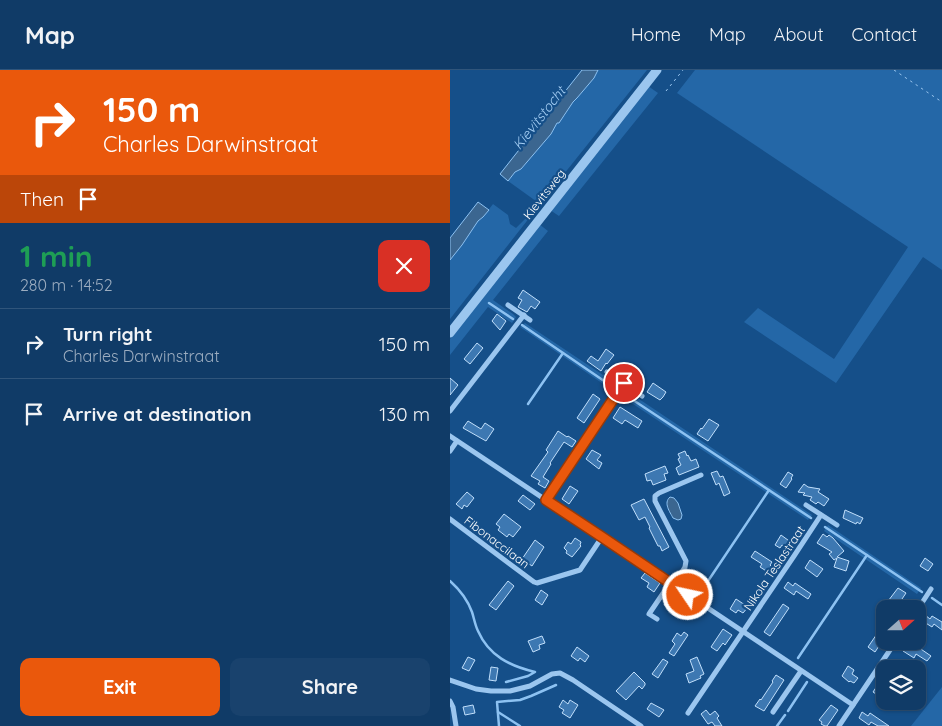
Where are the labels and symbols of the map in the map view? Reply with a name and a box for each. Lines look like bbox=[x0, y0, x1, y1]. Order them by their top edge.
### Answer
water label: Kievitstocht bbox=[509, 81, 571, 153]
street label: Kievitsweg bbox=[520, 166, 568, 222]
pin bbox=[603, 362, 645, 404]
street label: Fibonaccilaan bbox=[462, 513, 532, 571]
street label: Nikola Teslastraat bbox=[740, 523, 808, 613]
position arrow bbox=[661, 568, 713, 620]
north arrow bbox=[876, 600, 926, 650]

